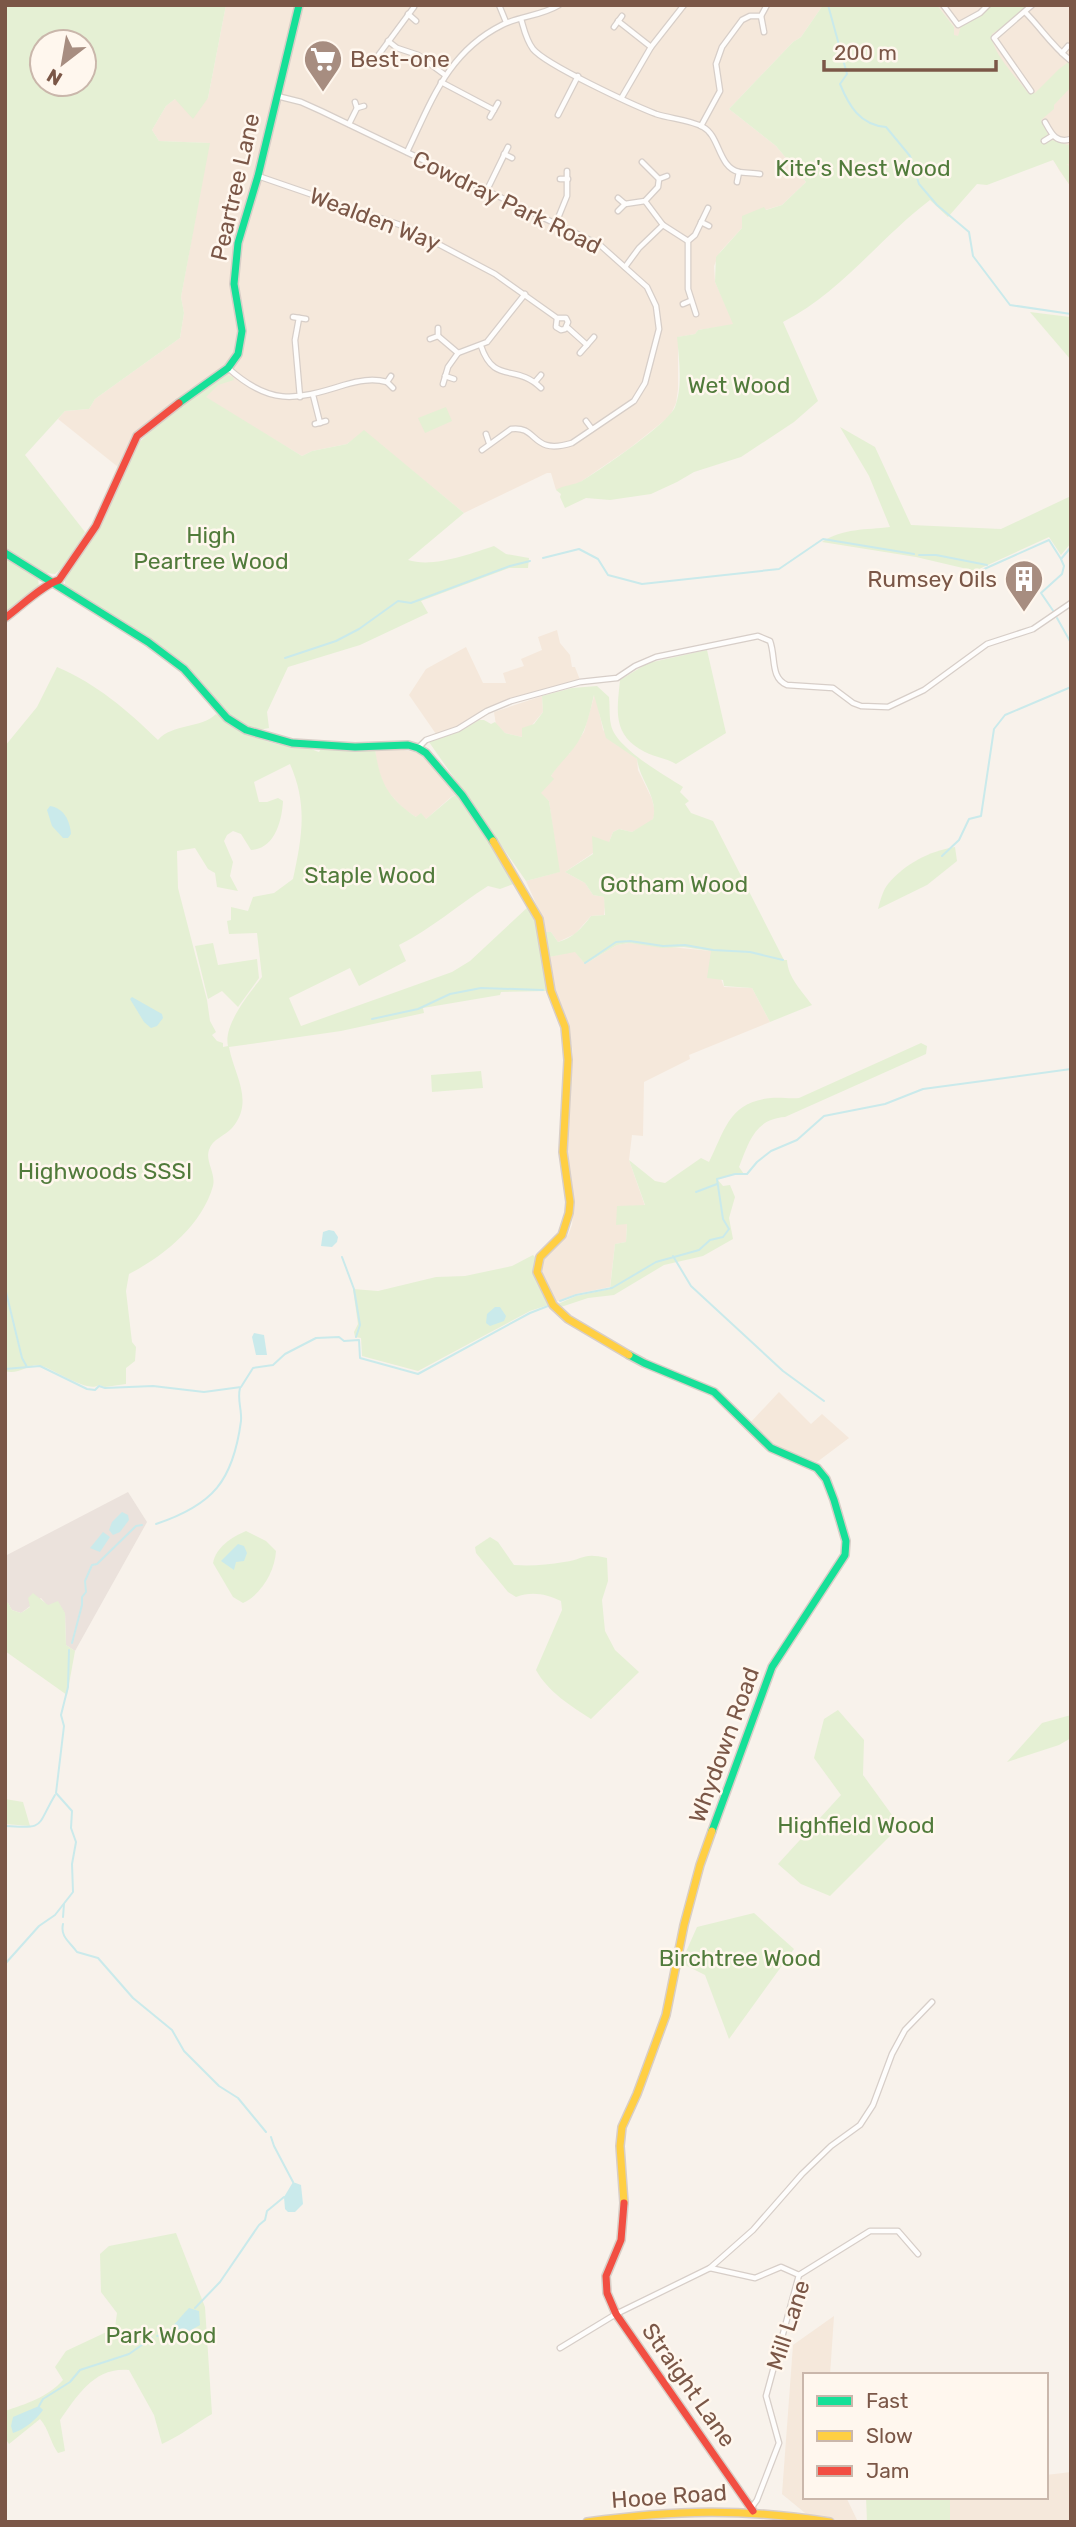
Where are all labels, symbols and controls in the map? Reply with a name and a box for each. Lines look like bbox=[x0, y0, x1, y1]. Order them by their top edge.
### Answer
north arrow bbox=[28, 28, 98, 98]
scale bar bbox=[824, 28, 996, 72]
supermarket icon: Best-one bbox=[302, 38, 344, 93]
text: 200 m bbox=[834, 40, 897, 65]
place label: Best-one bbox=[350, 45, 450, 73]
text: N bbox=[43, 64, 66, 91]
street label: Peartree Lane bbox=[204, 111, 266, 263]
street label: Cowdray Park Road bbox=[408, 144, 606, 260]
park label: Kite's Nest Wood bbox=[775, 154, 951, 182]
street label: Wealden Way bbox=[306, 181, 445, 257]
park label: Wet Wood bbox=[687, 371, 791, 399]
park label: High Peartree Wood bbox=[133, 521, 289, 575]
building icon: Rumsey Oils bbox=[1003, 558, 1045, 613]
place label: Rumsey Oils bbox=[867, 565, 997, 593]
park label: Staple Wood bbox=[304, 861, 436, 889]
park label: Gotham Wood bbox=[600, 870, 748, 898]
park label: Highwoods SSSI bbox=[18, 1157, 192, 1185]
street label: Whydown Road bbox=[683, 1663, 765, 1827]
park label: Highfield Wood bbox=[777, 1811, 935, 1839]
park label: Birchtree Wood bbox=[659, 1944, 821, 1972]
street label: Mill Lane bbox=[760, 2276, 816, 2374]
street label: Straight Lane bbox=[636, 2318, 742, 2452]
park label: Park Wood bbox=[106, 2321, 216, 2349]
legend bbox=[803, 2373, 1048, 2499]
text: Fast bbox=[866, 2388, 908, 2413]
text: Slow bbox=[866, 2423, 913, 2448]
text: Jam bbox=[866, 2458, 910, 2483]
street label: Hooe Road bbox=[610, 2478, 728, 2514]

